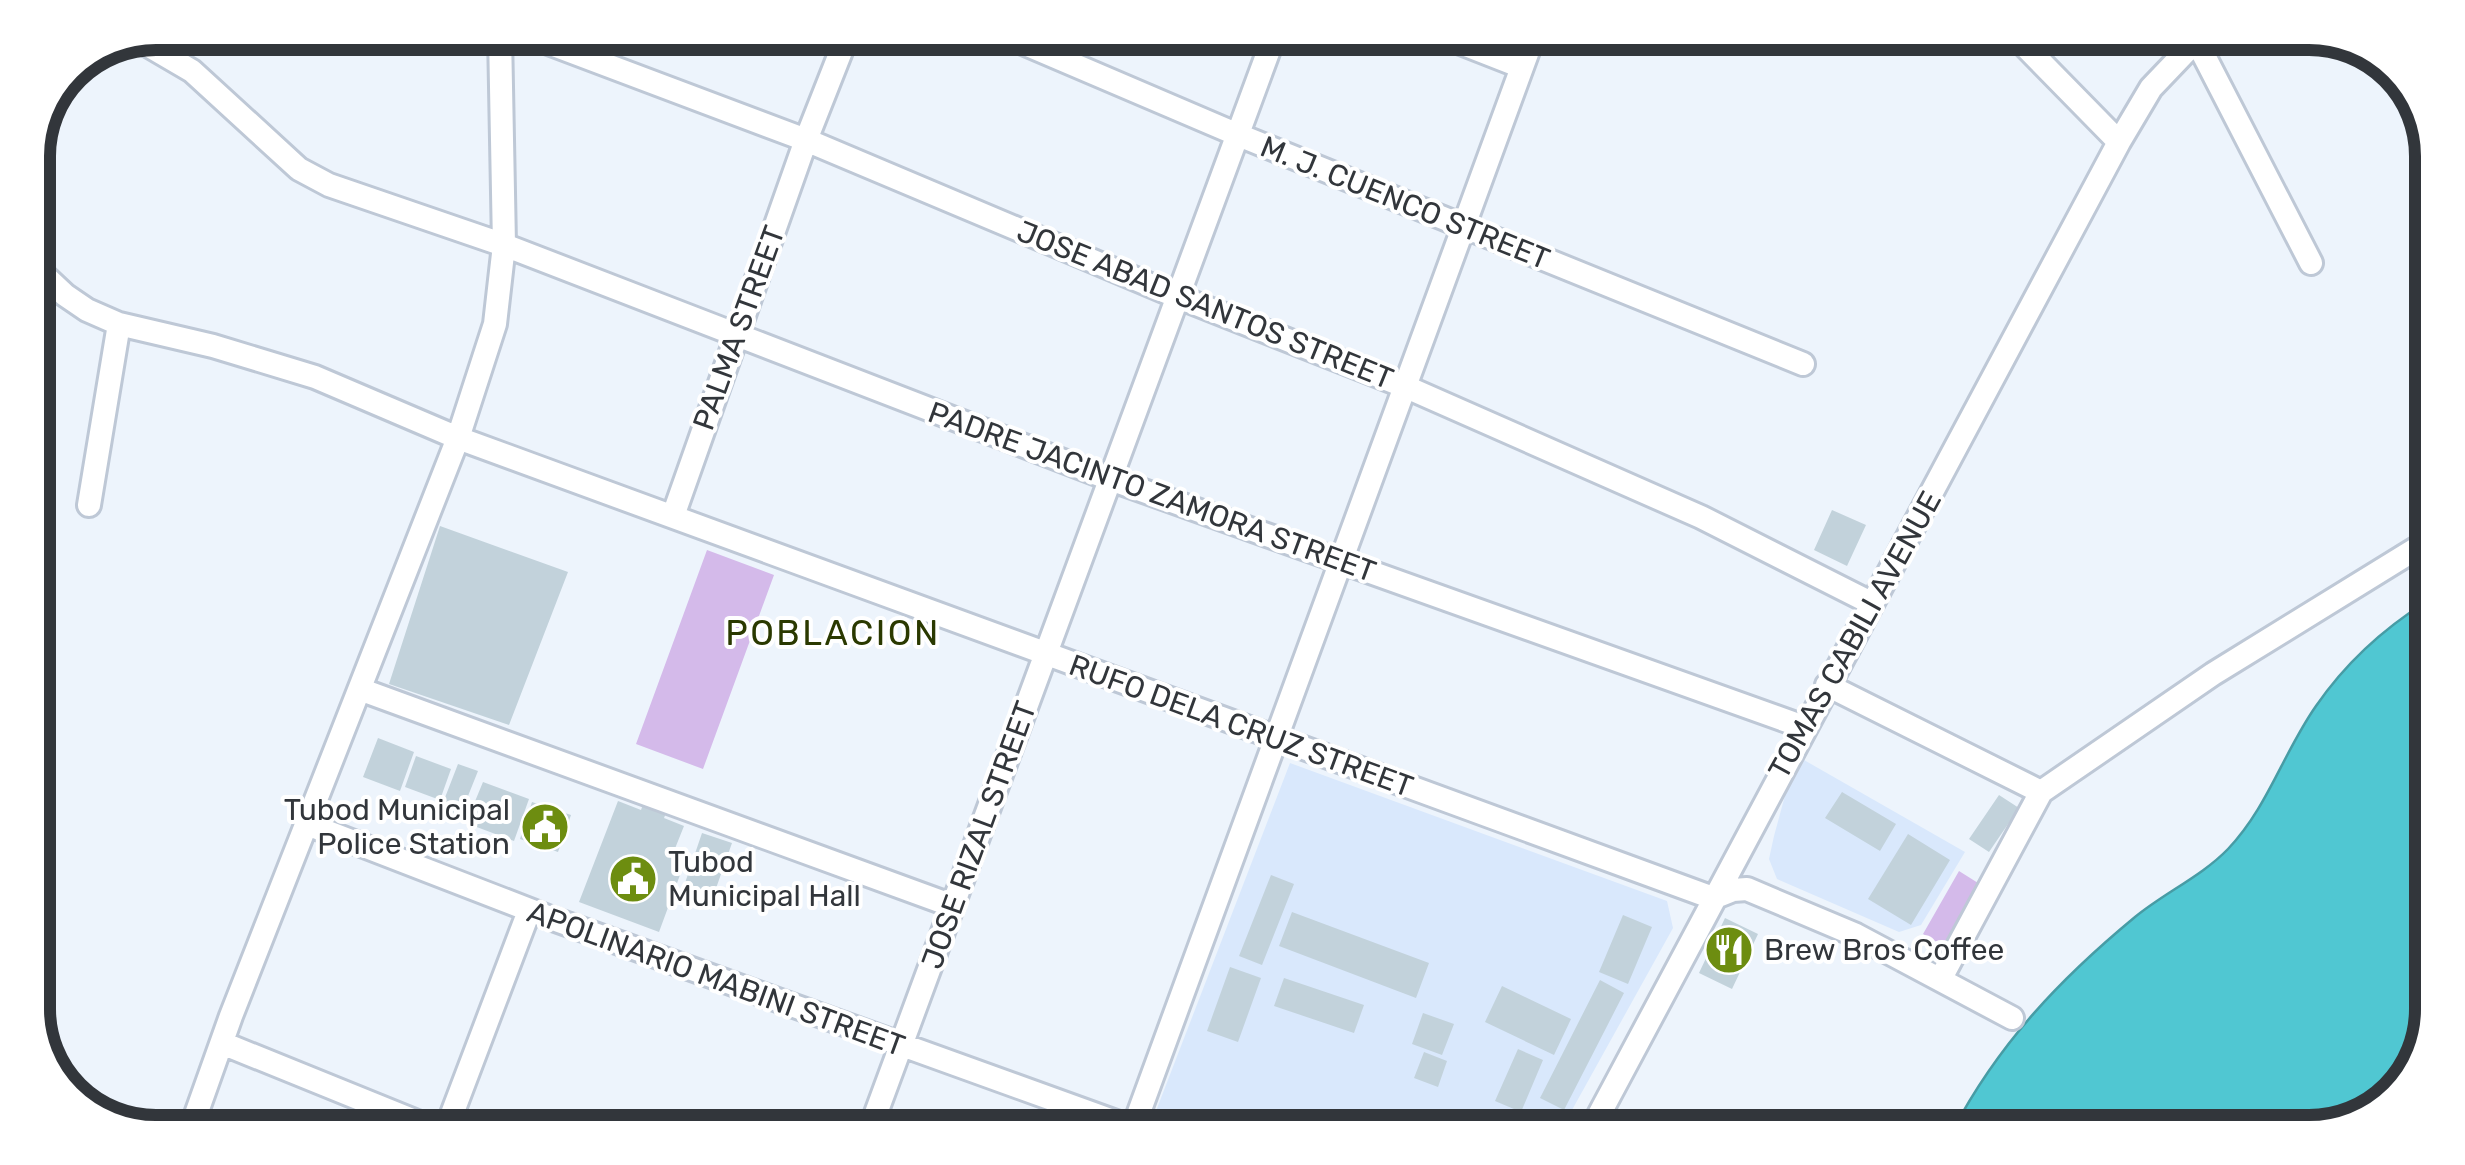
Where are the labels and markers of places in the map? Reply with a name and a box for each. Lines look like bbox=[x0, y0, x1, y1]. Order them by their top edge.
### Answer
place label: Tubod Municipal Police Station bbox=[284, 792, 510, 862]
public building icon: Tubod Municipal Police Station bbox=[519, 801, 571, 853]
place label: Tubod Municipal Hall bbox=[668, 844, 861, 914]
public building icon: Tubod Municipal Hall bbox=[607, 853, 659, 905]
restaurant icon: Brew Bros Coffee bbox=[1703, 924, 1755, 976]
place label: Brew Bros Coffee bbox=[1764, 932, 2004, 968]

